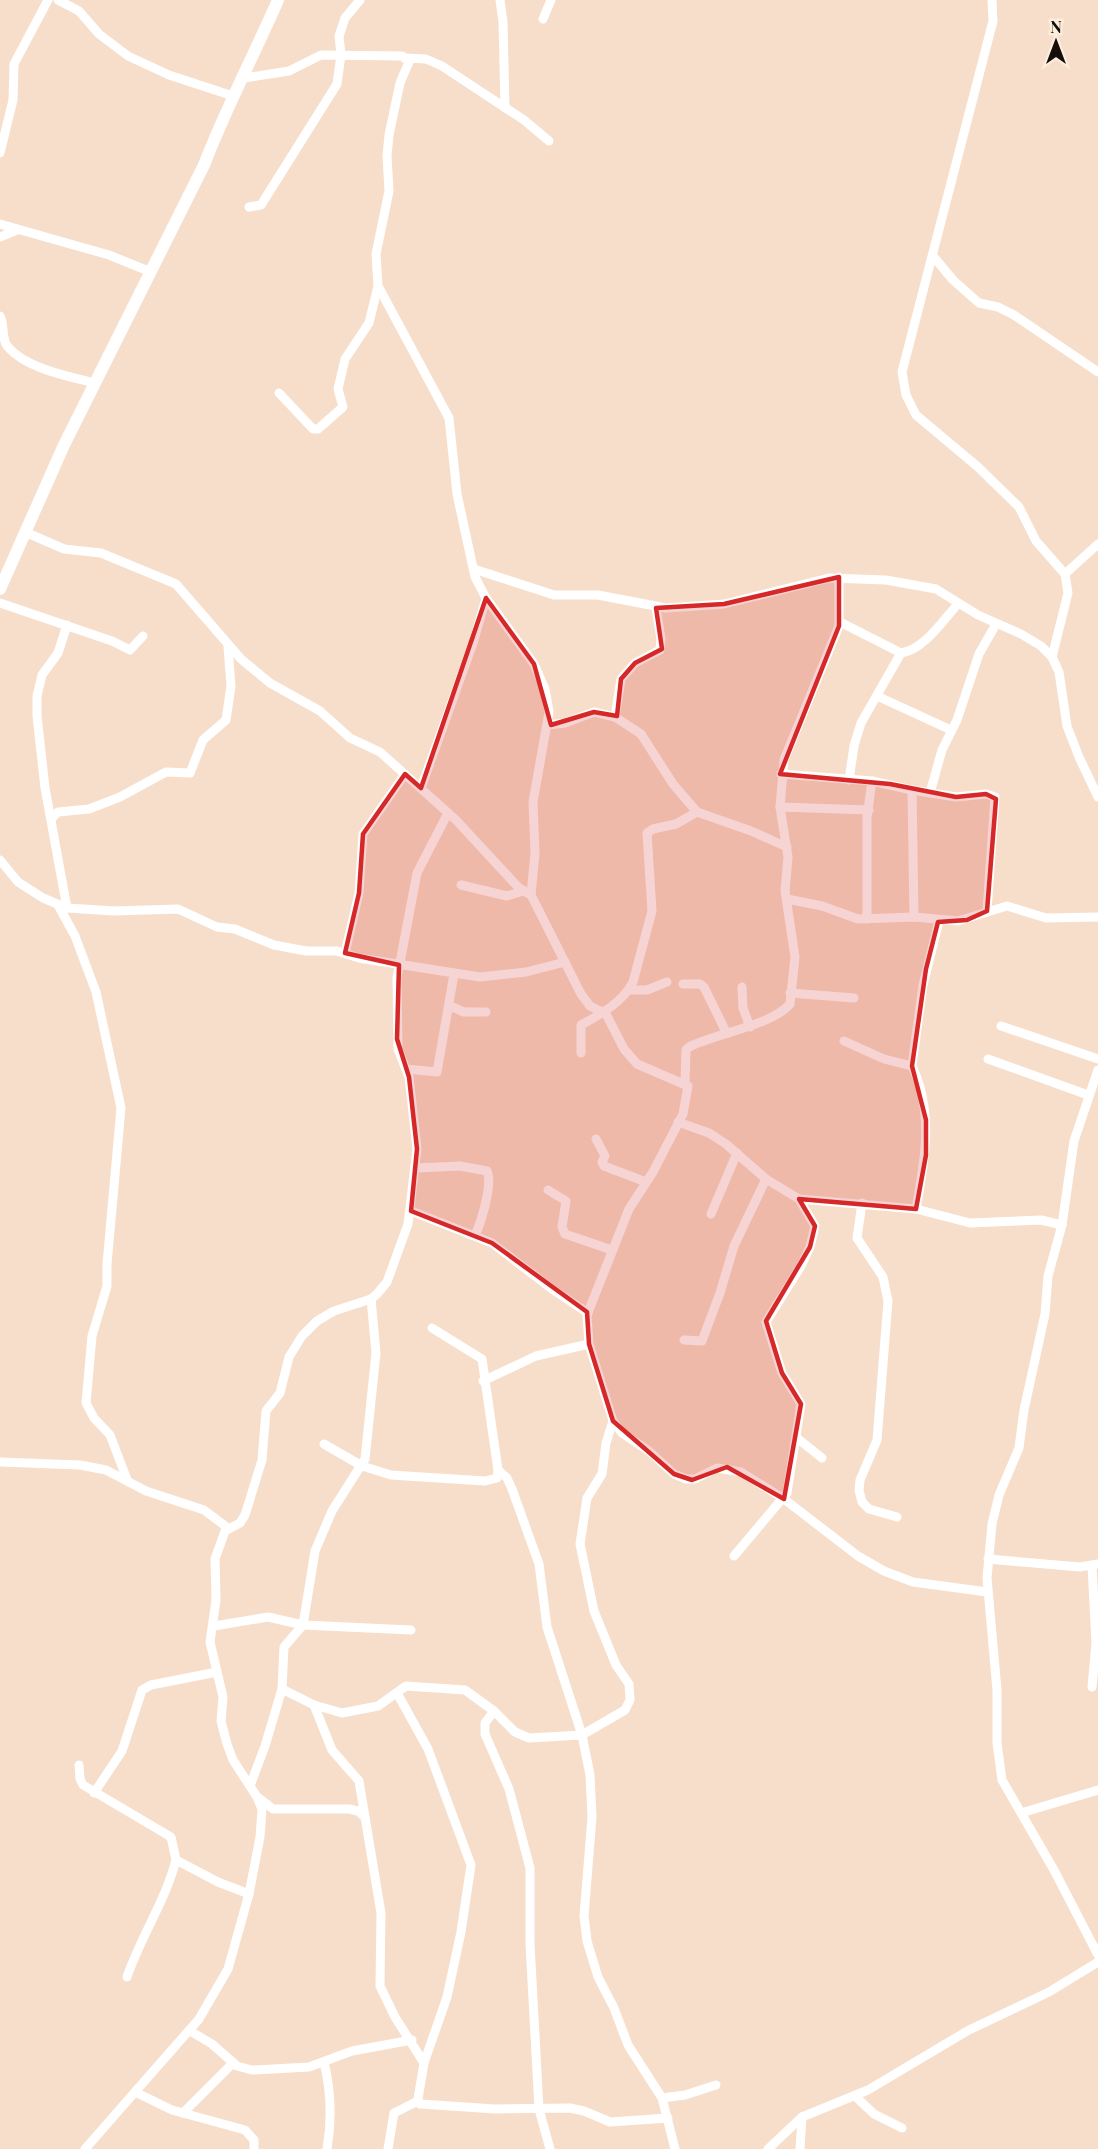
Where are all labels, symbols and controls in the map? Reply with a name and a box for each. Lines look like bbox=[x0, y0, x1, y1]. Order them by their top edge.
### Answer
north arrow bbox=[1026, 12, 1086, 72]
text: N bbox=[1050, 16, 1062, 37]

